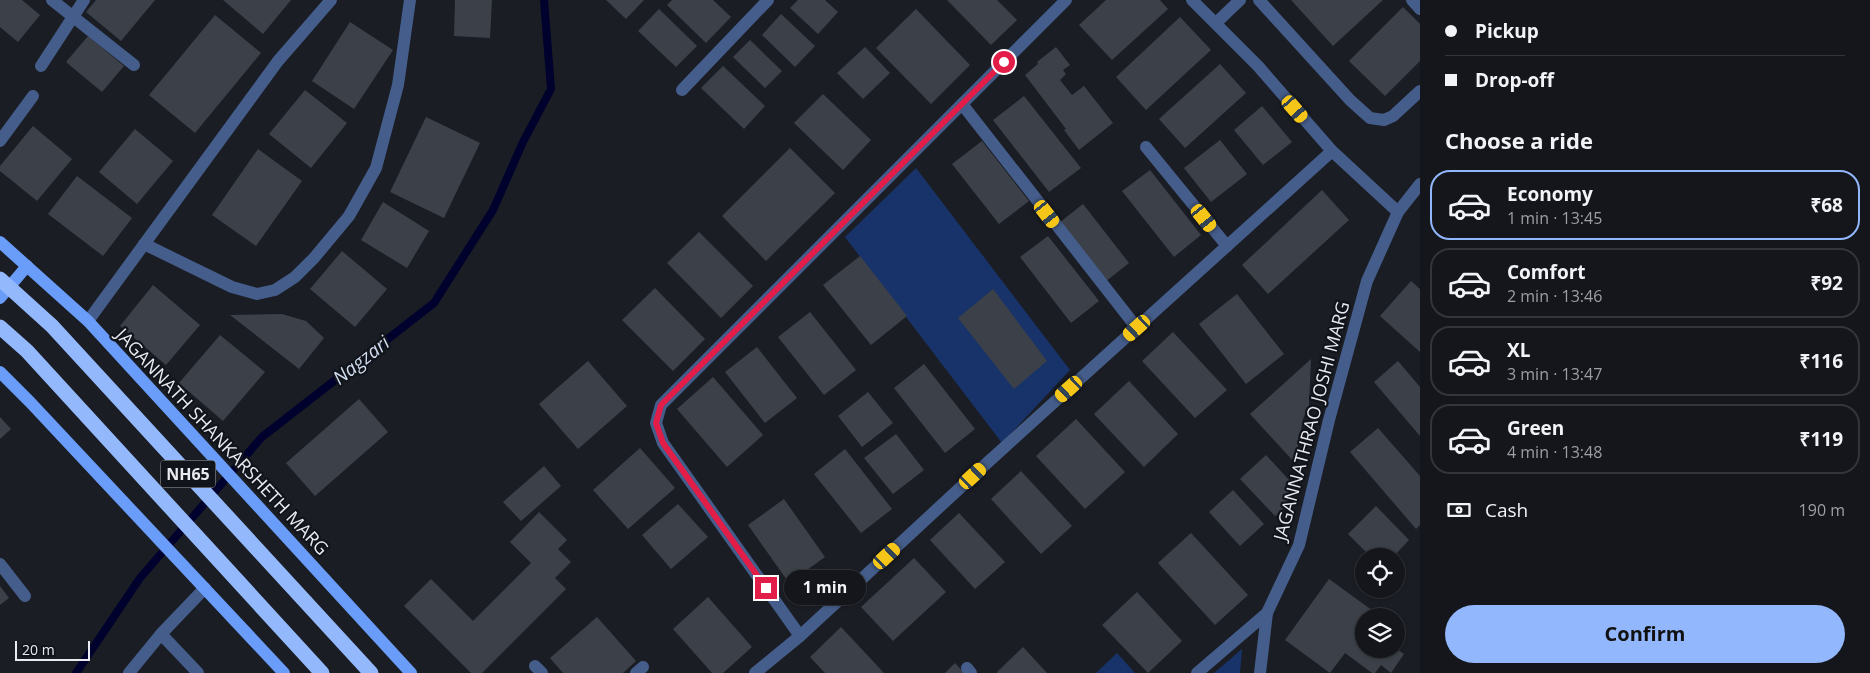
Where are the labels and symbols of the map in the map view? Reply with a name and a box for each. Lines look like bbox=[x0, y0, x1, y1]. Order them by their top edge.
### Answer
route start bbox=[993, 51, 1015, 73]
car bbox=[1279, 93, 1310, 125]
car bbox=[1031, 198, 1062, 230]
car bbox=[1188, 202, 1219, 234]
street label: JAGANNATHRAO JOSHI MARG bbox=[1267, 298, 1355, 545]
car bbox=[1120, 312, 1153, 344]
street label: JAGANNATH SHANKARSHETH MARG bbox=[110, 321, 334, 560]
water label: Nagzari bbox=[327, 329, 396, 390]
car bbox=[1052, 373, 1085, 405]
road number: NH65 bbox=[160, 460, 216, 488]
car bbox=[956, 460, 989, 492]
car bbox=[870, 540, 903, 572]
callout: 1 min bbox=[784, 570, 866, 606]
route end bbox=[755, 577, 777, 599]
scale bar bbox=[15, 638, 90, 661]

